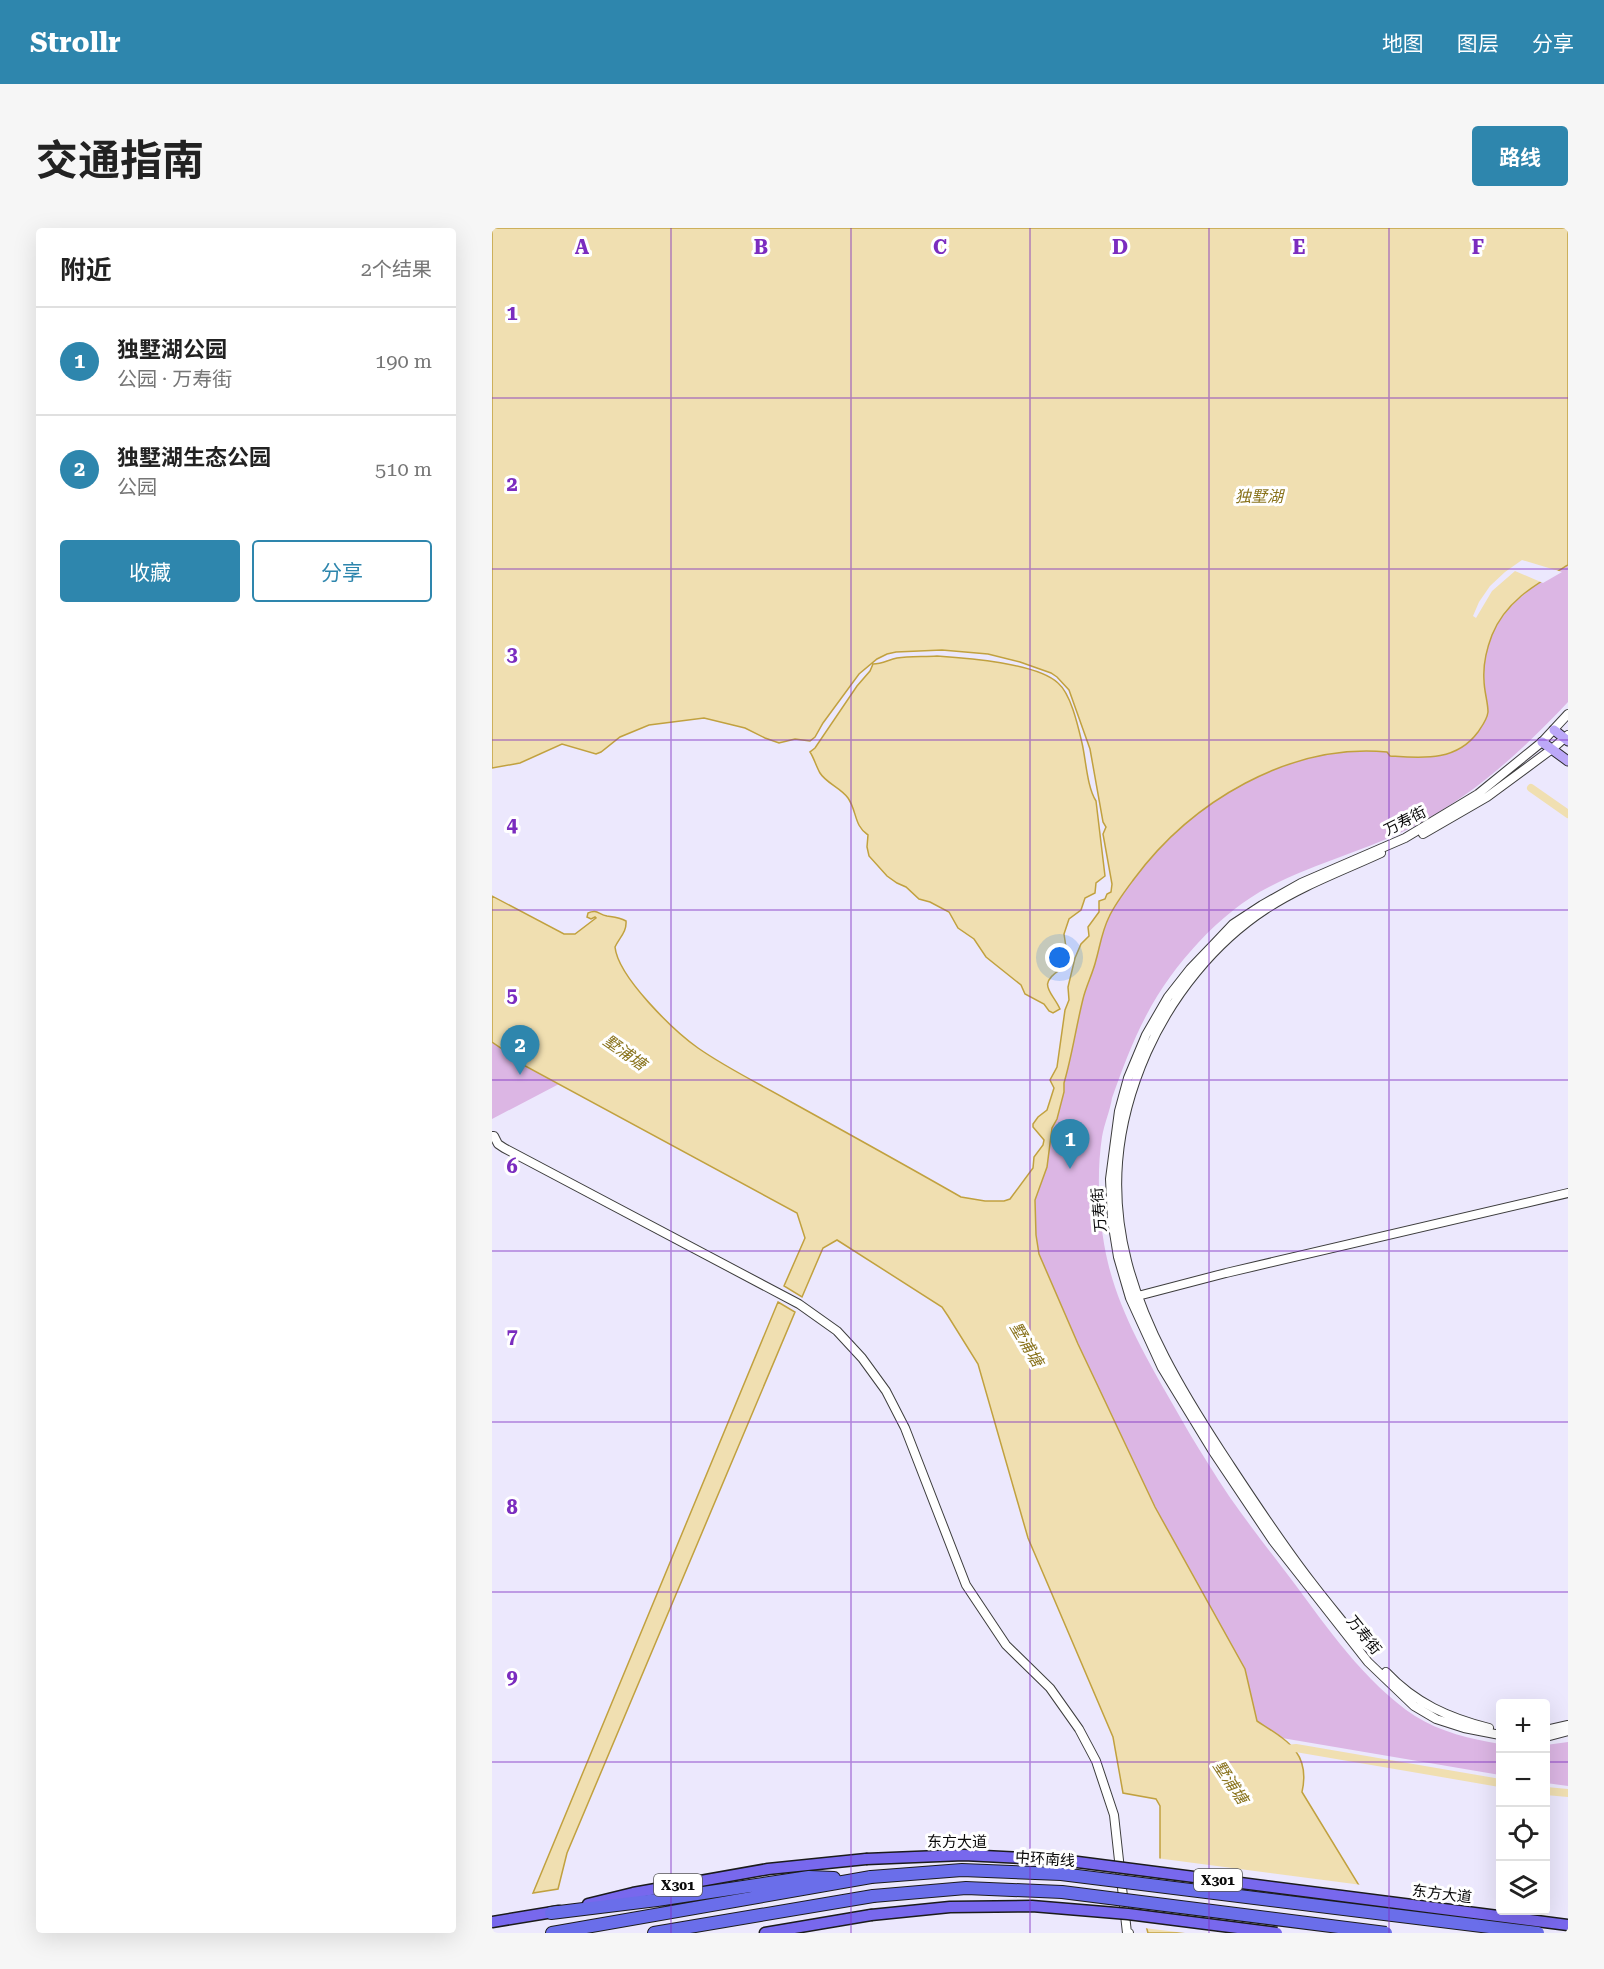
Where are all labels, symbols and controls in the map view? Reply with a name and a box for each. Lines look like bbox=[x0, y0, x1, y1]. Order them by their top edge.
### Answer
text: Strollr bbox=[30, 26, 121, 59]
text: 地图 bbox=[1382, 32, 1424, 56]
text: 图层 bbox=[1457, 32, 1499, 56]
text: 分享 bbox=[1532, 32, 1574, 56]
button: 路线 bbox=[1472, 126, 1568, 186]
text: 交通指南 bbox=[36, 136, 204, 185]
text: A bbox=[575, 235, 590, 259]
text: B bbox=[754, 235, 768, 259]
text: C bbox=[933, 235, 947, 259]
text: D bbox=[1112, 235, 1128, 259]
text: E bbox=[1293, 235, 1306, 259]
text: F bbox=[1472, 235, 1484, 259]
text: 附近 bbox=[60, 255, 112, 285]
text: 2个结果 bbox=[361, 257, 432, 281]
text: 1 bbox=[506, 301, 518, 325]
text: 独墅湖公园 bbox=[117, 337, 227, 362]
text: 1 bbox=[74, 349, 85, 373]
text: 190 m bbox=[375, 349, 432, 373]
text: 公园 · 万寿街 bbox=[117, 367, 232, 391]
text: 独墅湖生态公园 bbox=[117, 445, 271, 470]
text: 2 bbox=[74, 457, 85, 481]
text: 510 m bbox=[375, 457, 432, 481]
text: 2 bbox=[506, 472, 518, 496]
text: 公园 bbox=[117, 475, 157, 499]
water label: 独墅湖 bbox=[1235, 487, 1286, 506]
button: 收藏 bbox=[60, 540, 240, 602]
button: 分享 bbox=[252, 540, 432, 602]
text: 3 bbox=[506, 642, 518, 666]
street label: 万寿街 bbox=[1381, 803, 1429, 839]
text: 4 bbox=[506, 813, 518, 837]
your location bbox=[1045, 943, 1074, 972]
text: 5 bbox=[506, 983, 518, 1007]
pin: 2 bbox=[501, 1026, 540, 1075]
water label: 墅浦塘 bbox=[600, 1031, 652, 1076]
pin: 1 bbox=[1050, 1120, 1090, 1169]
text: 6 bbox=[506, 1154, 518, 1178]
street label: 万寿街 bbox=[1088, 1187, 1110, 1233]
water label: 墅浦塘 bbox=[1006, 1319, 1049, 1372]
text: 7 bbox=[506, 1324, 518, 1348]
text: 8 bbox=[506, 1495, 518, 1519]
street label: 万寿街 bbox=[1343, 1612, 1385, 1658]
text: 9 bbox=[506, 1665, 518, 1689]
map controls bbox=[1496, 1699, 1550, 1915]
button: + bbox=[1496, 1699, 1550, 1753]
button: − bbox=[1496, 1753, 1550, 1807]
water label: 墅浦塘 bbox=[1209, 1757, 1254, 1810]
button: locate bbox=[1496, 1807, 1550, 1861]
street label: 东方大道 bbox=[927, 1833, 987, 1851]
street label: 中环南线 bbox=[1014, 1848, 1076, 1870]
button: layers bbox=[1496, 1861, 1550, 1915]
road number: X301 bbox=[1194, 1869, 1242, 1891]
road number: X301 bbox=[654, 1874, 702, 1896]
street label: 东方大道 bbox=[1411, 1881, 1473, 1907]

